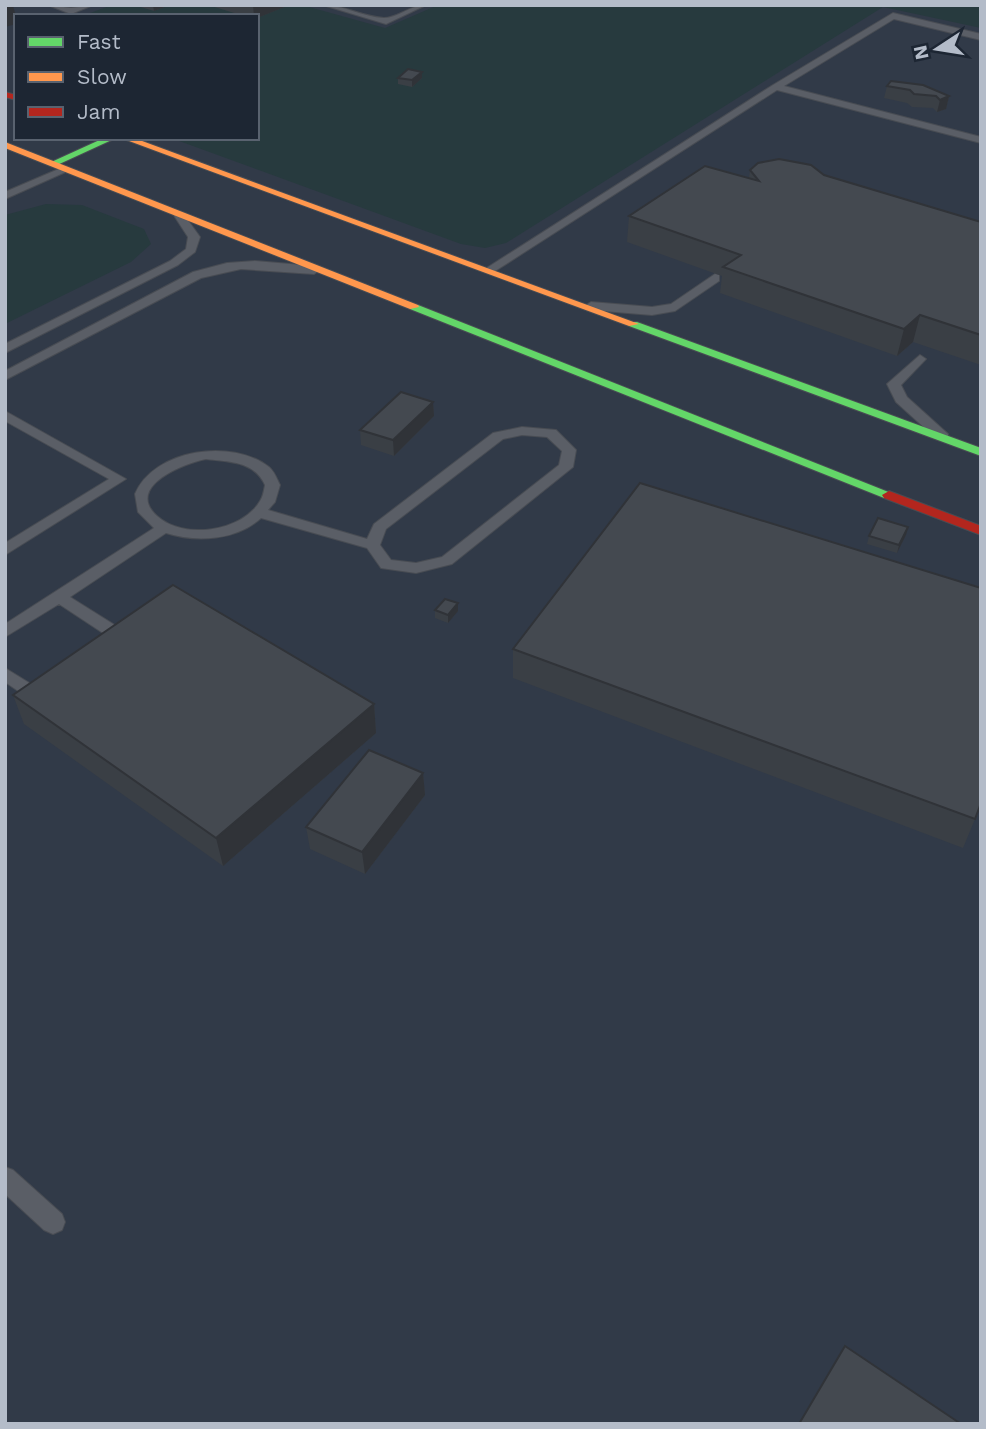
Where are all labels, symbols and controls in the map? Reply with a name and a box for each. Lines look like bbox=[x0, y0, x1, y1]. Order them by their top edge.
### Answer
legend bbox=[14, 14, 259, 140]
north arrow bbox=[902, 14, 972, 84]
text: Fast bbox=[77, 29, 121, 54]
text: N bbox=[908, 43, 934, 62]
text: Slow bbox=[77, 64, 127, 89]
text: Jam bbox=[77, 99, 120, 124]

